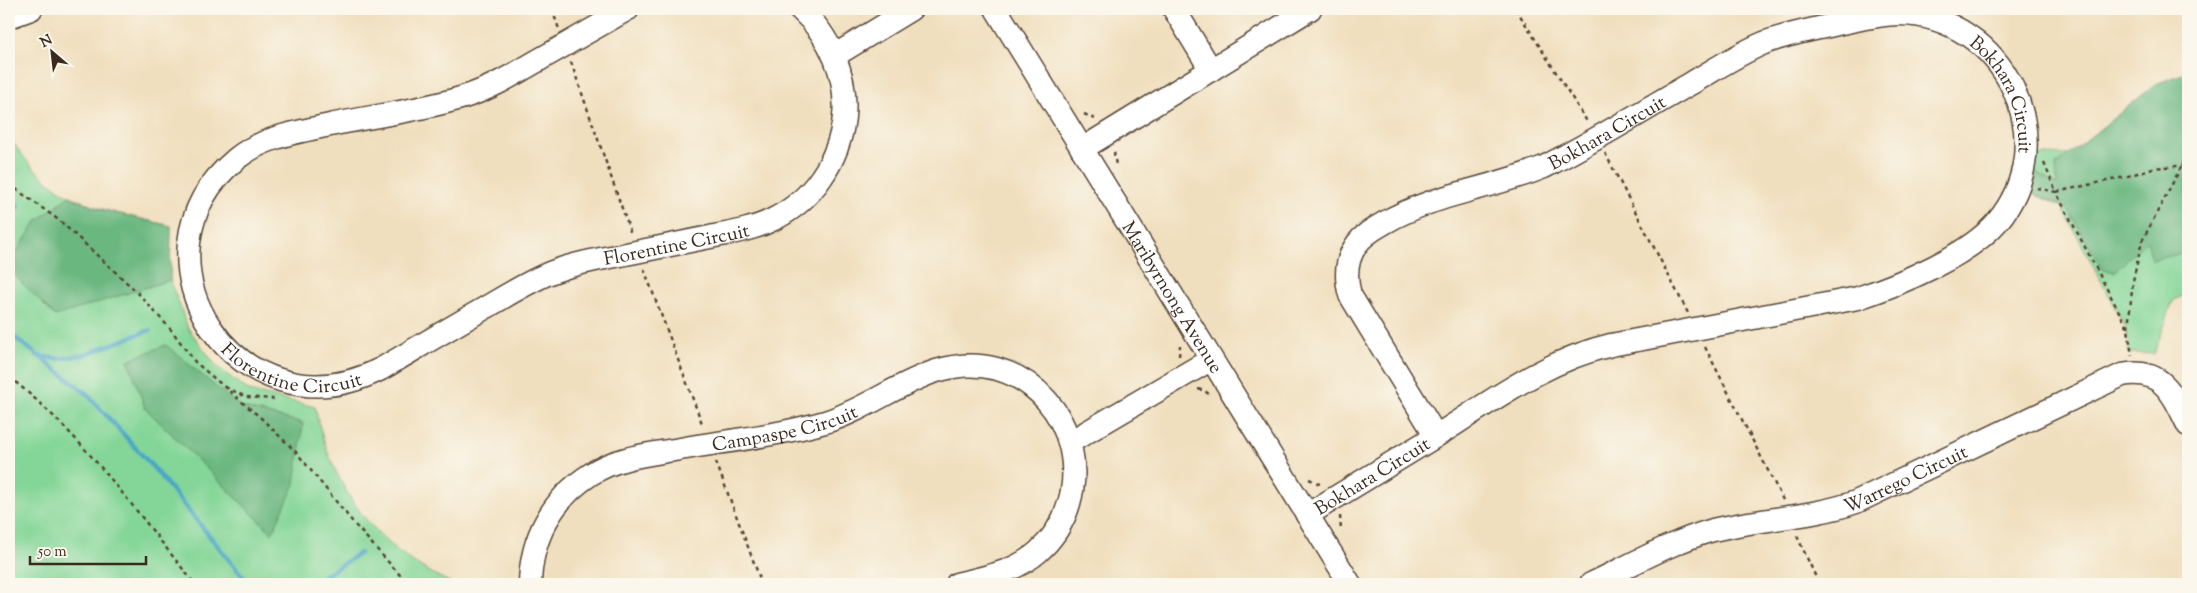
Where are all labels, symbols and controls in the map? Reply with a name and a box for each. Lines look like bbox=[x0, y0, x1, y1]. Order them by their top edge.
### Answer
north arrow bbox=[28, 28, 78, 78]
street label: Bokhara Circuit bbox=[1963, 30, 2037, 154]
text: N bbox=[37, 31, 56, 54]
street label: Bokhara Circuit bbox=[1544, 90, 1672, 178]
street label: Maribyrnong Avenue bbox=[1114, 217, 1228, 379]
street label: Florentine Circuit bbox=[602, 218, 753, 274]
street label: Florentine Circuit bbox=[214, 338, 366, 402]
street label: Campaspe Circuit bbox=[710, 400, 863, 460]
street label: Bokhara Circuit bbox=[1310, 431, 1437, 523]
street label: Warrego Circuit bbox=[1841, 439, 1973, 521]
scale bar bbox=[30, 533, 146, 565]
text: 50 m bbox=[37, 542, 67, 563]

